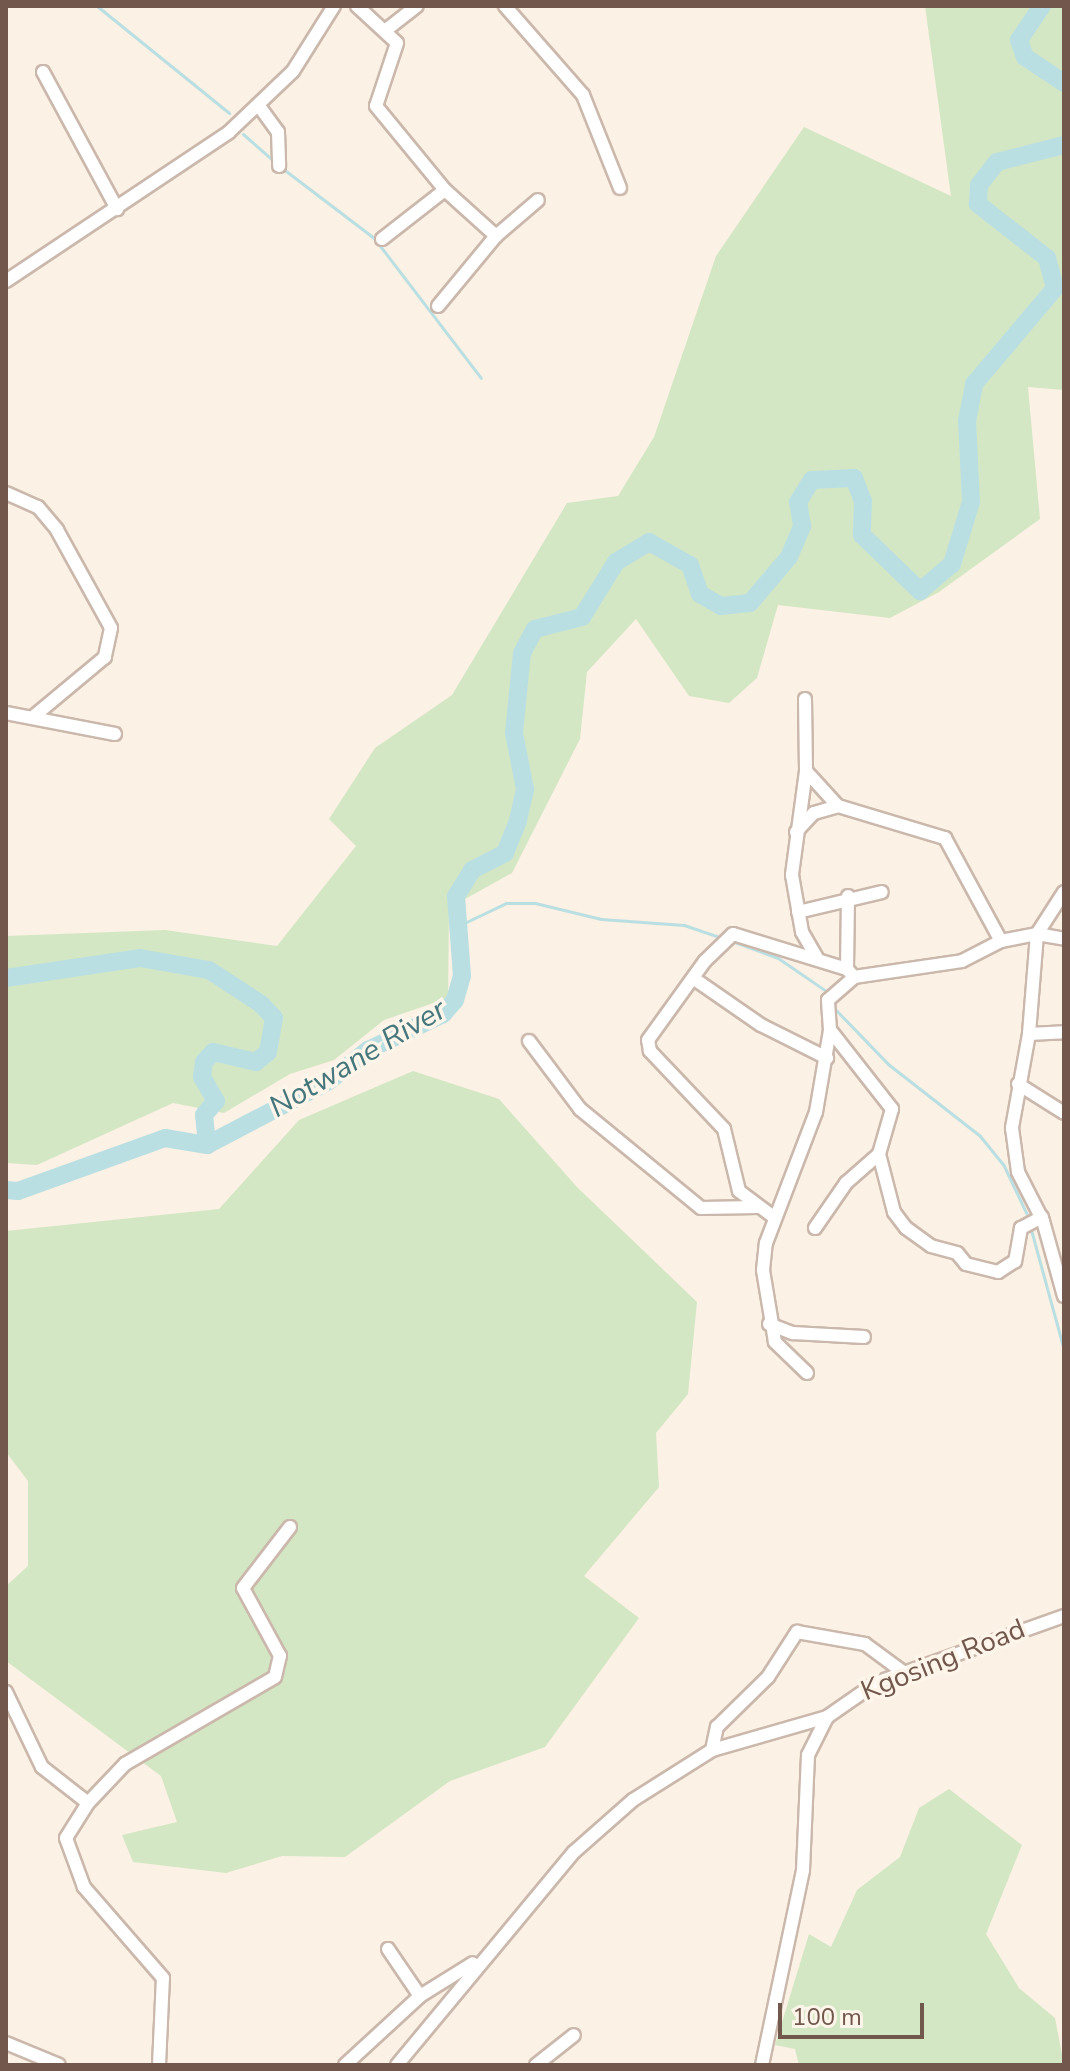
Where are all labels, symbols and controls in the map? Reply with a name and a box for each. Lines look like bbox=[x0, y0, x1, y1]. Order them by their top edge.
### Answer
water label: Notwane River bbox=[263, 992, 453, 1126]
street label: Kgosing Road bbox=[856, 1612, 1030, 1708]
scale bar bbox=[782, 1987, 928, 2037]
text: 100 m bbox=[792, 2001, 862, 2033]

